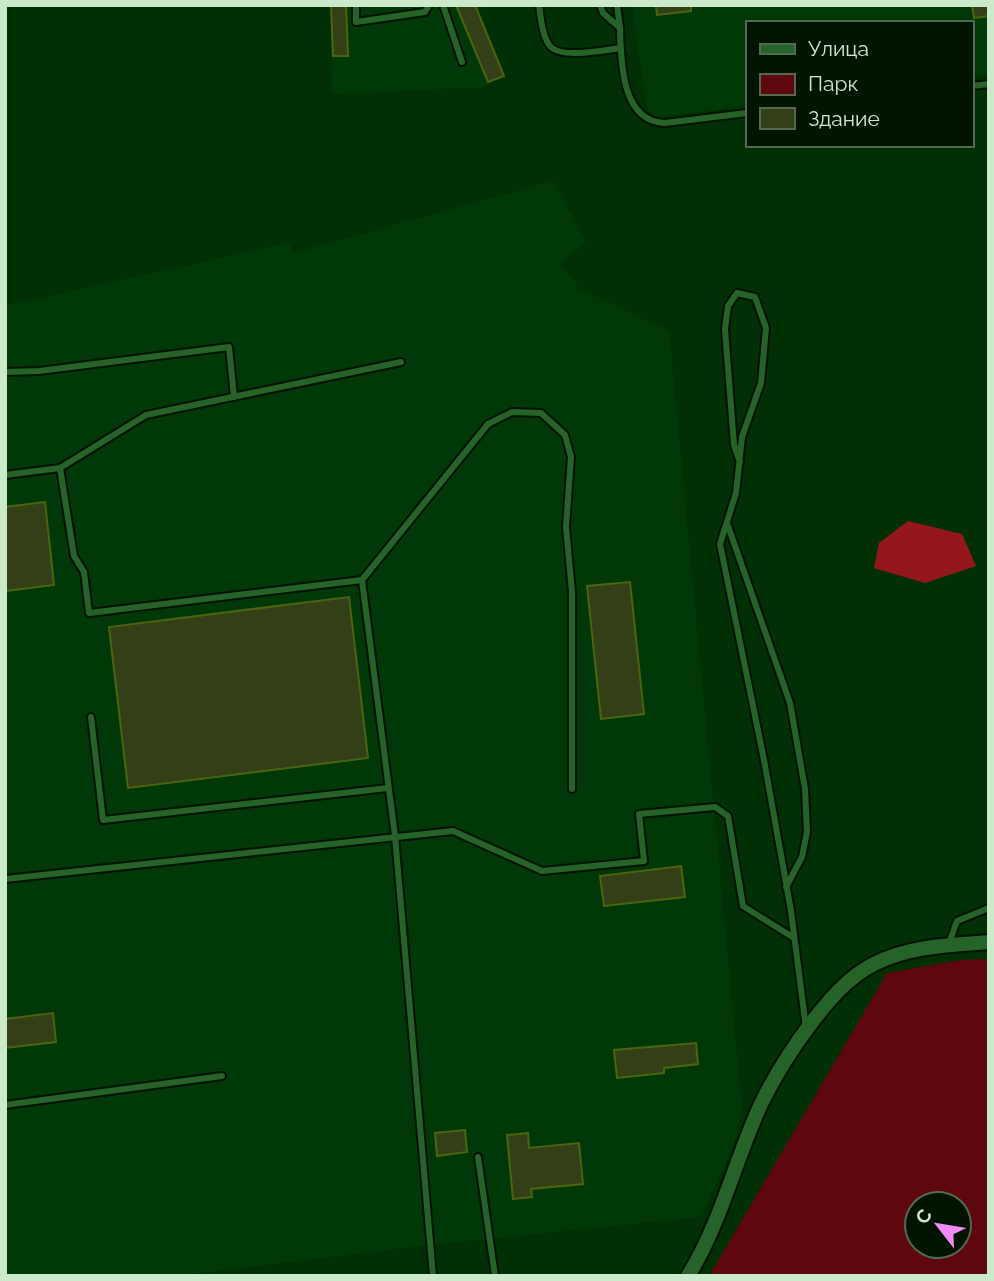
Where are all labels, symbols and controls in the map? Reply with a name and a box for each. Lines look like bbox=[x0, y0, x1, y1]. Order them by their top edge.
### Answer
legend bbox=[746, 21, 973, 147]
text: Улица bbox=[808, 36, 869, 61]
text: Парк bbox=[808, 71, 858, 96]
text: Здание bbox=[808, 106, 880, 131]
north arrow bbox=[903, 1190, 973, 1260]
text: С bbox=[911, 1205, 936, 1228]

